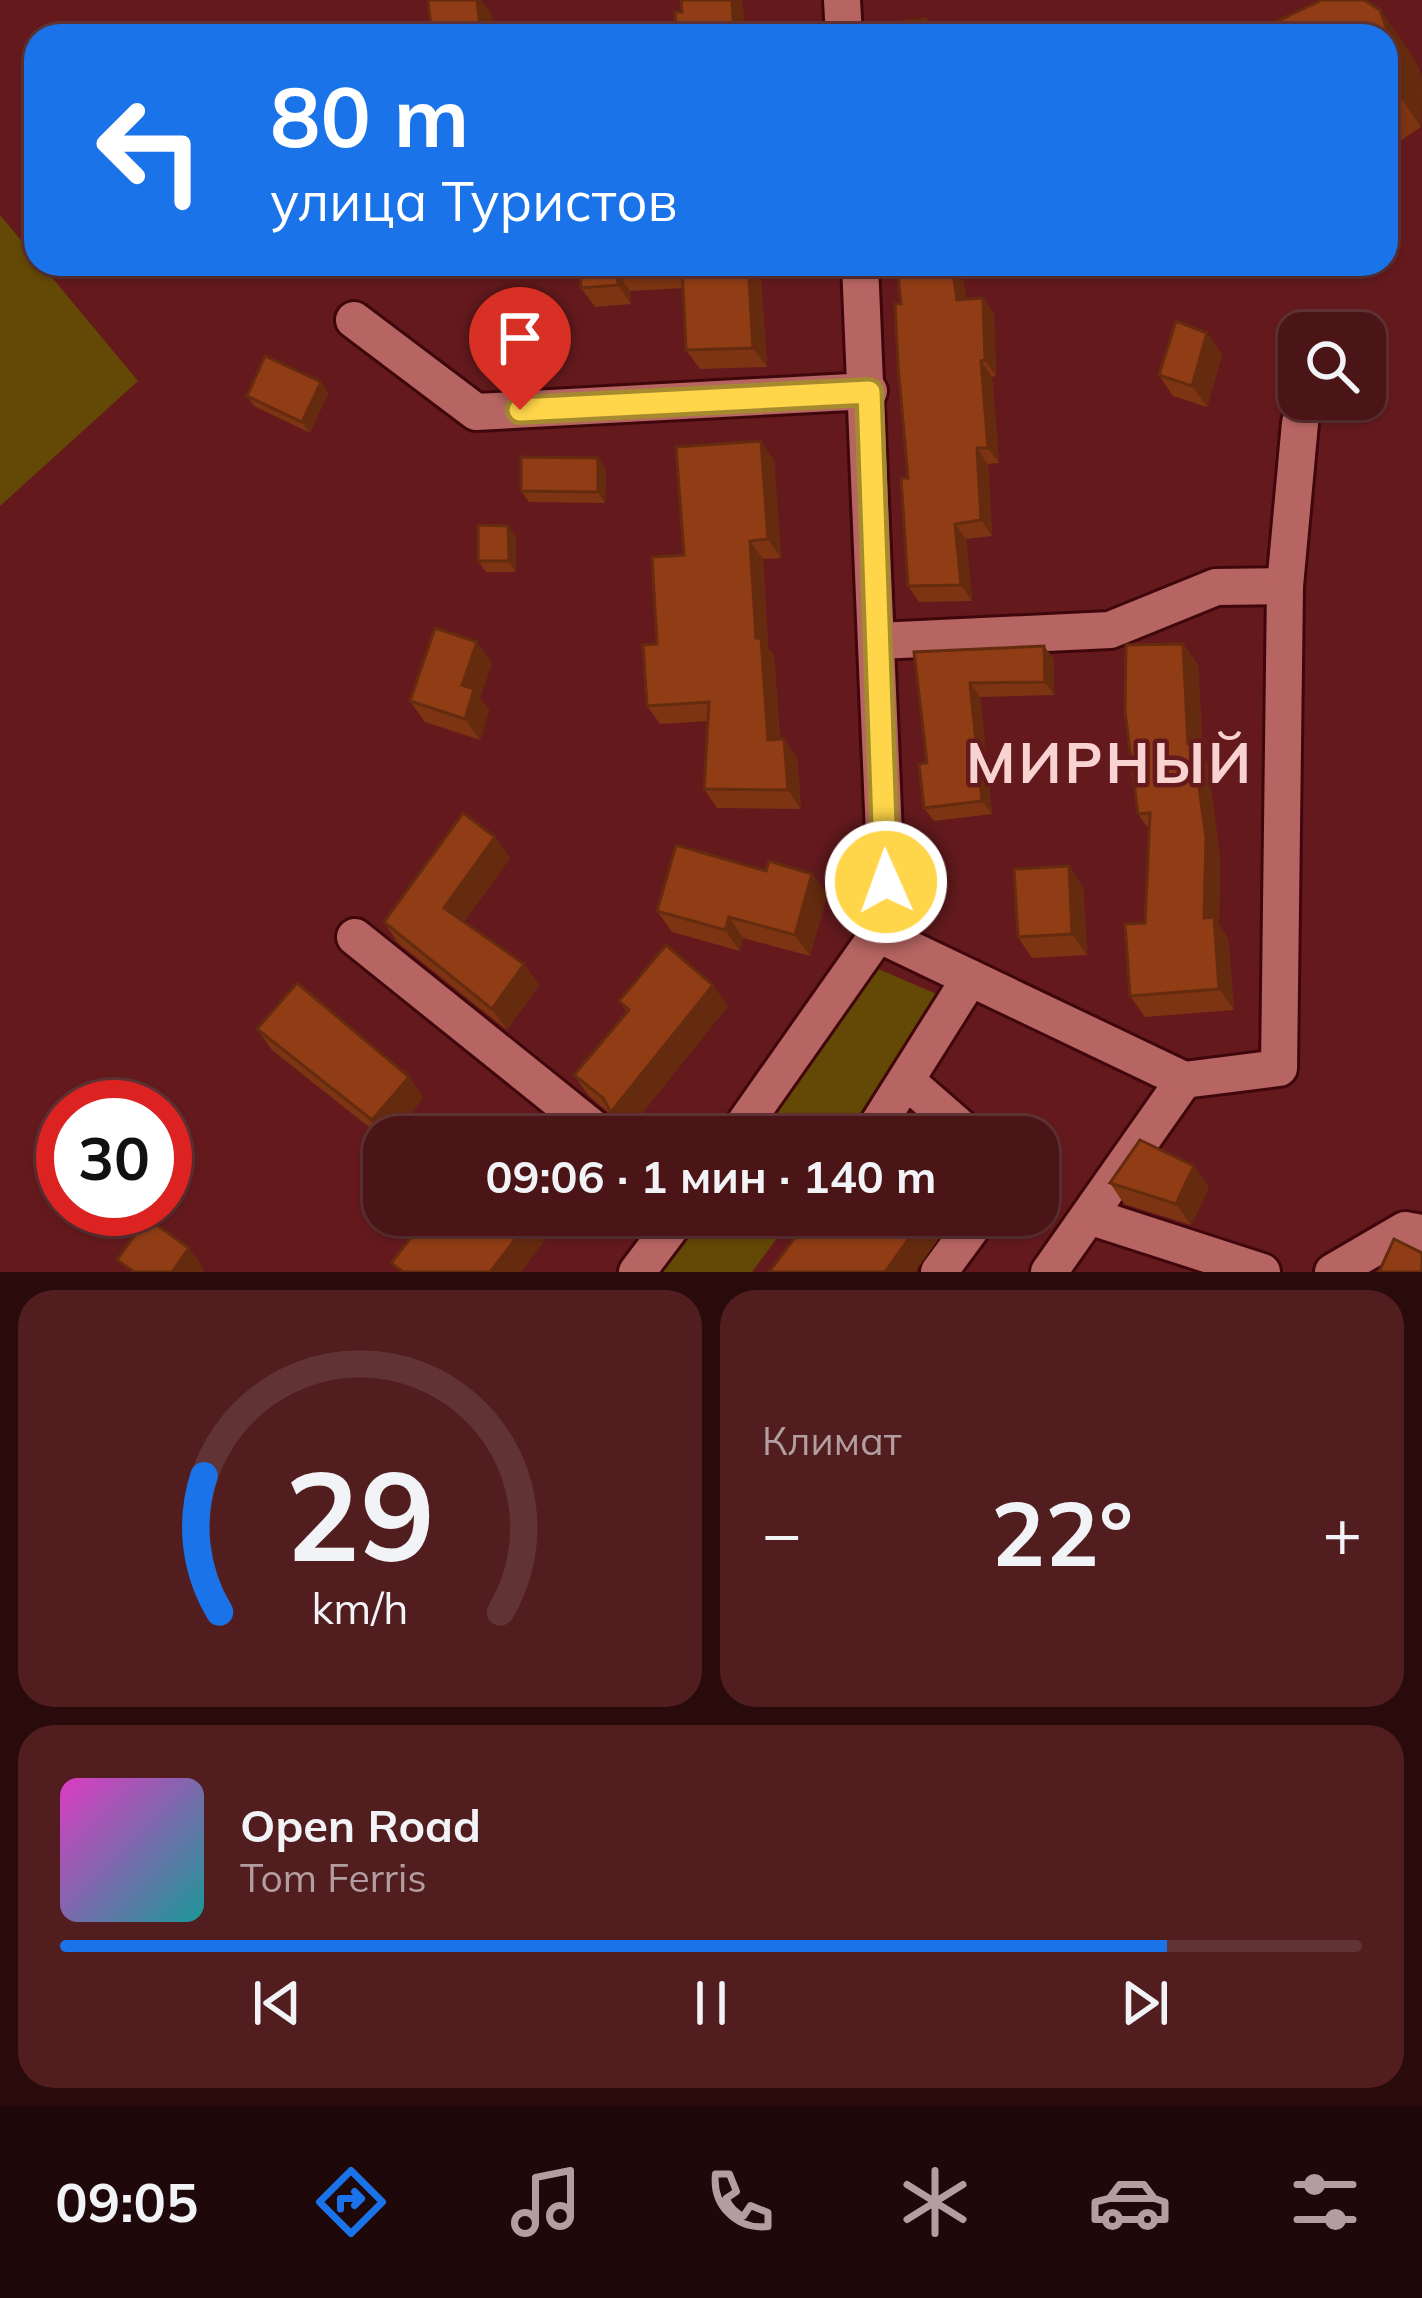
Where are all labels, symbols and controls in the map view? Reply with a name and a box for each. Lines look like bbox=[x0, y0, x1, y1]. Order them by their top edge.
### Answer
text: 80 m bbox=[270, 63, 469, 168]
icon: left bbox=[72, 72, 228, 228]
text: улица Туристов bbox=[270, 167, 678, 235]
pin bbox=[469, 287, 571, 410]
icon: arrive bbox=[487, 305, 553, 371]
map controls bbox=[1278, 312, 1386, 420]
button: search bbox=[1278, 312, 1386, 420]
district label: МИРНЫЙ bbox=[966, 726, 1254, 797]
position arrow bbox=[823, 819, 949, 945]
speed limit sign: 30 bbox=[36, 1080, 192, 1236]
text: 09:06 · 1 мин · 140 m bbox=[485, 1148, 937, 1204]
text: Климат bbox=[762, 1416, 902, 1465]
text: 29 bbox=[285, 1436, 435, 1592]
text: 22° bbox=[991, 1476, 1133, 1589]
text: − bbox=[762, 1491, 802, 1574]
text: + bbox=[1322, 1491, 1362, 1574]
text: km/h bbox=[311, 1580, 409, 1634]
text: Open Road bbox=[240, 1797, 481, 1853]
text: Tom Ferris bbox=[240, 1853, 427, 1902]
icon: previous bbox=[244, 1970, 310, 2036]
icon: pause bbox=[678, 1970, 744, 2036]
icon: next bbox=[1112, 1970, 1178, 2036]
icon: directions bbox=[309, 2160, 393, 2244]
icon: music bbox=[504, 2160, 588, 2244]
icon: phone bbox=[698, 2160, 782, 2244]
icon: climate bbox=[893, 2160, 977, 2244]
icon: car bbox=[1088, 2160, 1172, 2244]
icon: filters bbox=[1283, 2160, 1367, 2244]
text: 09:05 bbox=[55, 2168, 198, 2236]

